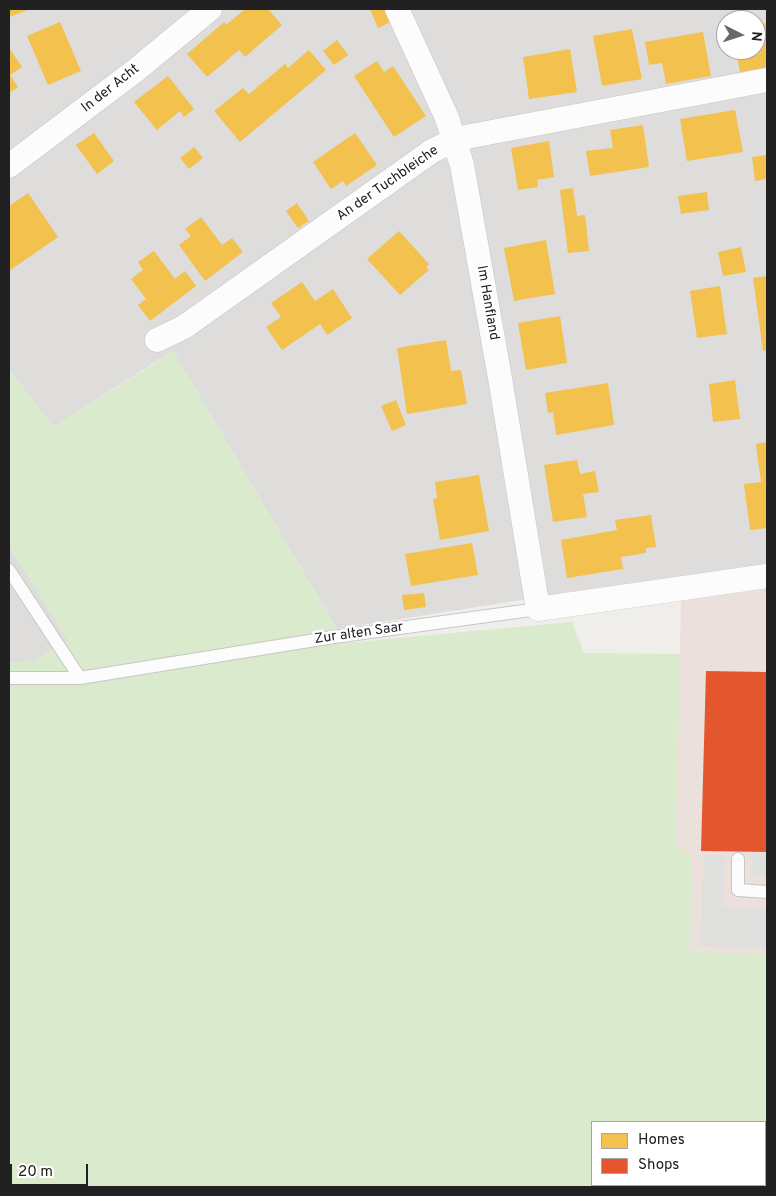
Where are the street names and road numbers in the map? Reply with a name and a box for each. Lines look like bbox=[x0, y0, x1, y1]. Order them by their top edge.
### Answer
street label: In der Acht bbox=[79, 61, 143, 117]
street label: An der Tuchbleiche bbox=[334, 143, 442, 225]
street label: Im Hanfland bbox=[472, 264, 502, 342]
street label: Zur alten Saar bbox=[313, 619, 405, 649]

